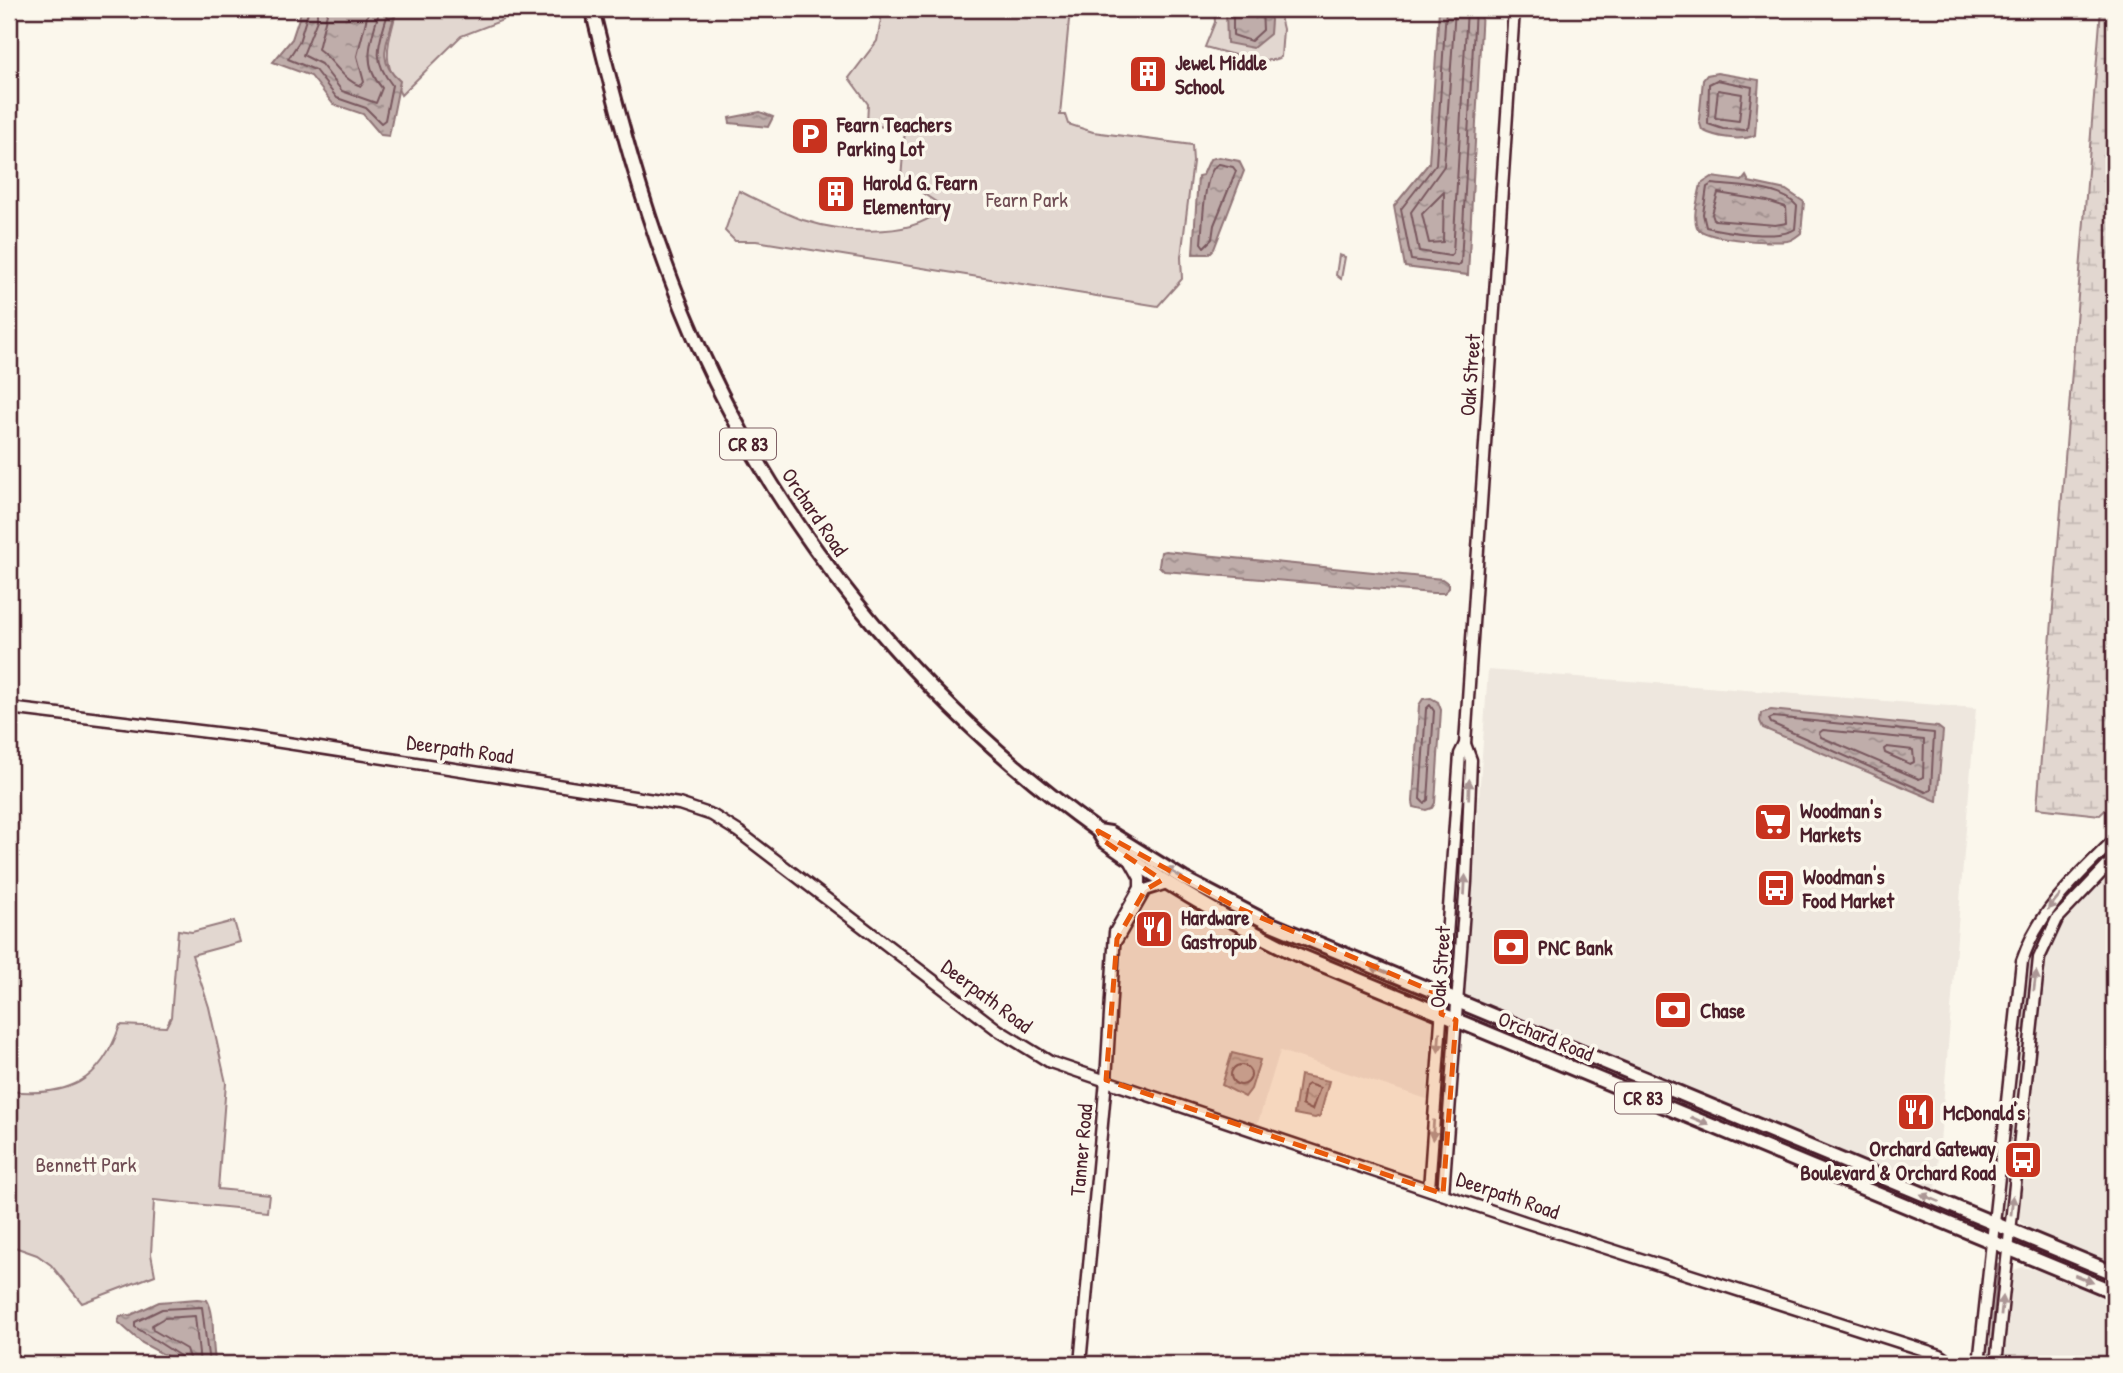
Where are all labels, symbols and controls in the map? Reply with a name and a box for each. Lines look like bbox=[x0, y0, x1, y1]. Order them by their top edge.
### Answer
place label: Jewel Middle School bbox=[1175, 48, 1268, 101]
building icon: Jewel Middle School bbox=[1127, 53, 1169, 95]
place label: Fearn Teachers Parking Lot bbox=[836, 110, 952, 164]
parking icon: Fearn Teachers Parking Lot bbox=[789, 115, 831, 157]
place label: Harold G. Fearn Elementary bbox=[863, 168, 978, 222]
building icon: Harold G. Fearn Elementary bbox=[815, 173, 857, 215]
park label: Fearn Park bbox=[985, 185, 1068, 214]
street label: Oak Street bbox=[1453, 332, 1487, 417]
road number: CR 83 bbox=[720, 428, 776, 460]
street label: Orchard Road bbox=[775, 462, 855, 562]
street label: Deerpath Road bbox=[405, 727, 515, 771]
one-way arrow bbox=[1464, 778, 1475, 800]
place label: Woodman's Markets bbox=[1800, 796, 1882, 849]
supermarket icon: Woodman's Markets bbox=[1752, 801, 1794, 843]
place label: Woodman's Food Market bbox=[1802, 862, 1895, 915]
one-way arrow bbox=[1164, 867, 1184, 879]
bus stop icon: Woodman's Food Market bbox=[1755, 867, 1797, 909]
one-way arrow bbox=[1460, 874, 1471, 896]
one-way arrow bbox=[2047, 894, 2062, 911]
place label: Hardware Gastropub bbox=[1181, 903, 1258, 957]
restaurant icon: Hardware Gastropub bbox=[1133, 908, 1175, 950]
street label: Oak Street bbox=[1423, 924, 1457, 1009]
bank icon: PNC Bank bbox=[1490, 926, 1532, 968]
place label: PNC Bank bbox=[1538, 933, 1613, 962]
street label: Deerpath Road bbox=[935, 952, 1039, 1040]
one-way arrow bbox=[1369, 964, 1390, 975]
one-way arrow bbox=[2030, 969, 2041, 991]
bank icon: Chase bbox=[1652, 989, 1694, 1031]
place label: Chase bbox=[1700, 996, 1746, 1025]
street label: Orchard Road bbox=[1494, 1004, 1598, 1068]
one-way arrow bbox=[1433, 1032, 1444, 1054]
road number: CR 83 bbox=[1615, 1082, 1671, 1114]
restaurant icon: McDonald's bbox=[1895, 1091, 1937, 1133]
place label: McDonald's bbox=[1943, 1098, 2025, 1127]
street label: Tanner Road bbox=[1063, 1103, 1099, 1197]
one-way arrow bbox=[1690, 1115, 1710, 1127]
one-way arrow bbox=[1427, 1119, 1438, 1141]
place label: Orchard Gateway Boulevard & Orchard Road bbox=[1800, 1134, 1997, 1187]
bus stop icon: Orchard Gateway Boulevard & Orchard Road bbox=[2002, 1139, 2044, 1181]
park label: Bennett Park bbox=[36, 1150, 137, 1179]
street label: Deerpath Road bbox=[1453, 1164, 1563, 1226]
one-way arrow bbox=[1919, 1192, 1940, 1203]
one-way arrow bbox=[2007, 1194, 2018, 1216]
one-way arrow bbox=[2073, 1274, 2094, 1285]
one-way arrow bbox=[1996, 1295, 2007, 1317]

